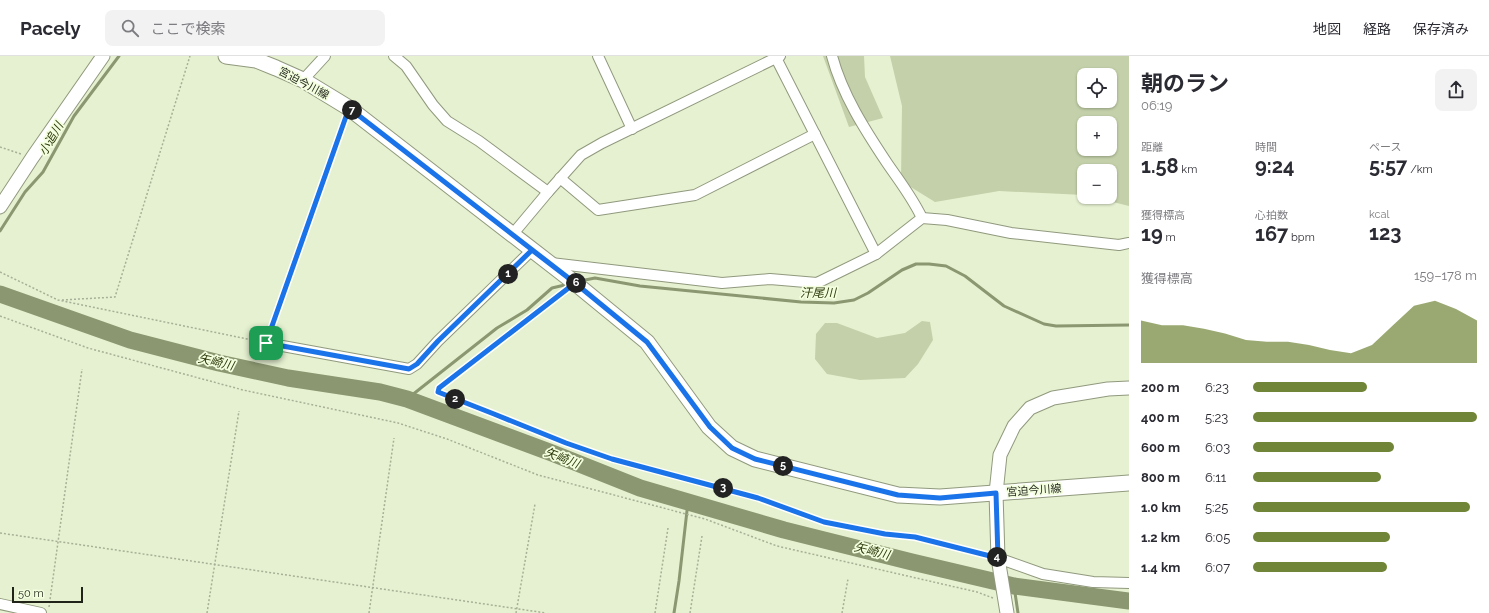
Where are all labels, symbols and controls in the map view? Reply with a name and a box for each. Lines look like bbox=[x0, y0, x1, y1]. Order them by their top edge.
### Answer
search box bbox=[105, 10, 385, 46]
text: Pacely bbox=[20, 17, 81, 39]
icon: search bbox=[119, 17, 141, 39]
text: ここで検索 bbox=[151, 20, 226, 38]
text: 地図 bbox=[1313, 21, 1341, 37]
text: 経路 bbox=[1363, 21, 1391, 37]
text: 保存済み bbox=[1413, 21, 1469, 37]
street label: 宮迫今川線 bbox=[276, 65, 331, 102]
map controls bbox=[1077, 68, 1117, 204]
button: locate bbox=[1077, 68, 1117, 108]
button: share bbox=[1435, 69, 1477, 111]
text: 朝のラン bbox=[1141, 70, 1229, 96]
text: 06:19 bbox=[1141, 98, 1172, 113]
pin: 7 bbox=[342, 100, 362, 120]
text: 7 bbox=[349, 103, 355, 116]
button: + bbox=[1077, 116, 1117, 156]
water label: 小追川 bbox=[36, 118, 67, 158]
text: 距離 bbox=[1141, 141, 1163, 154]
text: 時間 bbox=[1255, 141, 1277, 154]
text: ペース bbox=[1369, 141, 1401, 154]
text: 1.58 bbox=[1141, 154, 1179, 178]
text: 9:24 bbox=[1255, 154, 1294, 178]
text: 5:57 bbox=[1369, 154, 1407, 178]
text: km bbox=[1179, 163, 1197, 176]
text: /km bbox=[1407, 163, 1433, 176]
button: − bbox=[1077, 164, 1117, 204]
text: kcal bbox=[1369, 208, 1390, 221]
text: 獲得標高 bbox=[1141, 209, 1185, 222]
text: 心拍数 bbox=[1255, 209, 1288, 222]
text: 123 bbox=[1369, 221, 1401, 245]
text: 19 bbox=[1141, 222, 1163, 246]
text: 167 bbox=[1255, 222, 1288, 246]
text: m bbox=[1163, 231, 1176, 244]
text: bpm bbox=[1288, 231, 1315, 244]
pin: 1 bbox=[498, 264, 518, 284]
text: 1 bbox=[505, 267, 511, 280]
text: 159–178 m bbox=[1414, 268, 1477, 283]
text: 獲得標高 bbox=[1141, 271, 1193, 286]
pin: 6 bbox=[566, 273, 586, 293]
text: 6 bbox=[573, 276, 579, 289]
water label: 汗尾川 bbox=[800, 286, 838, 300]
pin bbox=[249, 326, 283, 360]
icon: arrive bbox=[255, 332, 277, 354]
water label: 矢崎川 bbox=[197, 351, 237, 373]
text: 200 m bbox=[1141, 380, 1180, 395]
text: 6:23 bbox=[1205, 380, 1229, 395]
pin: 2 bbox=[445, 389, 465, 409]
text: 2 bbox=[452, 392, 458, 405]
text: 400 m bbox=[1141, 410, 1180, 425]
text: 5:23 bbox=[1205, 410, 1228, 425]
text: 600 m bbox=[1141, 440, 1180, 455]
text: 6:03 bbox=[1205, 440, 1230, 455]
water label: 矢崎川 bbox=[543, 445, 583, 472]
pin: 5 bbox=[773, 456, 793, 476]
text: 5 bbox=[780, 459, 786, 472]
text: 800 m bbox=[1141, 470, 1180, 485]
text: 6:11 bbox=[1205, 470, 1226, 485]
pin: 3 bbox=[713, 478, 733, 498]
text: 3 bbox=[720, 481, 726, 494]
street label: 宮迫今川線 bbox=[1006, 482, 1062, 499]
text: 1.0 km bbox=[1141, 500, 1181, 515]
text: 5:25 bbox=[1205, 500, 1228, 515]
text: 1.2 km bbox=[1141, 530, 1180, 545]
text: 6:05 bbox=[1205, 530, 1230, 545]
water label: 矢崎川 bbox=[853, 540, 893, 563]
pin: 4 bbox=[987, 547, 1007, 567]
text: 4 bbox=[994, 550, 1000, 563]
text: 1.4 km bbox=[1141, 560, 1180, 575]
text: 6:07 bbox=[1205, 560, 1230, 575]
scale bar bbox=[12, 585, 83, 604]
text: 50 m bbox=[18, 587, 44, 600]

